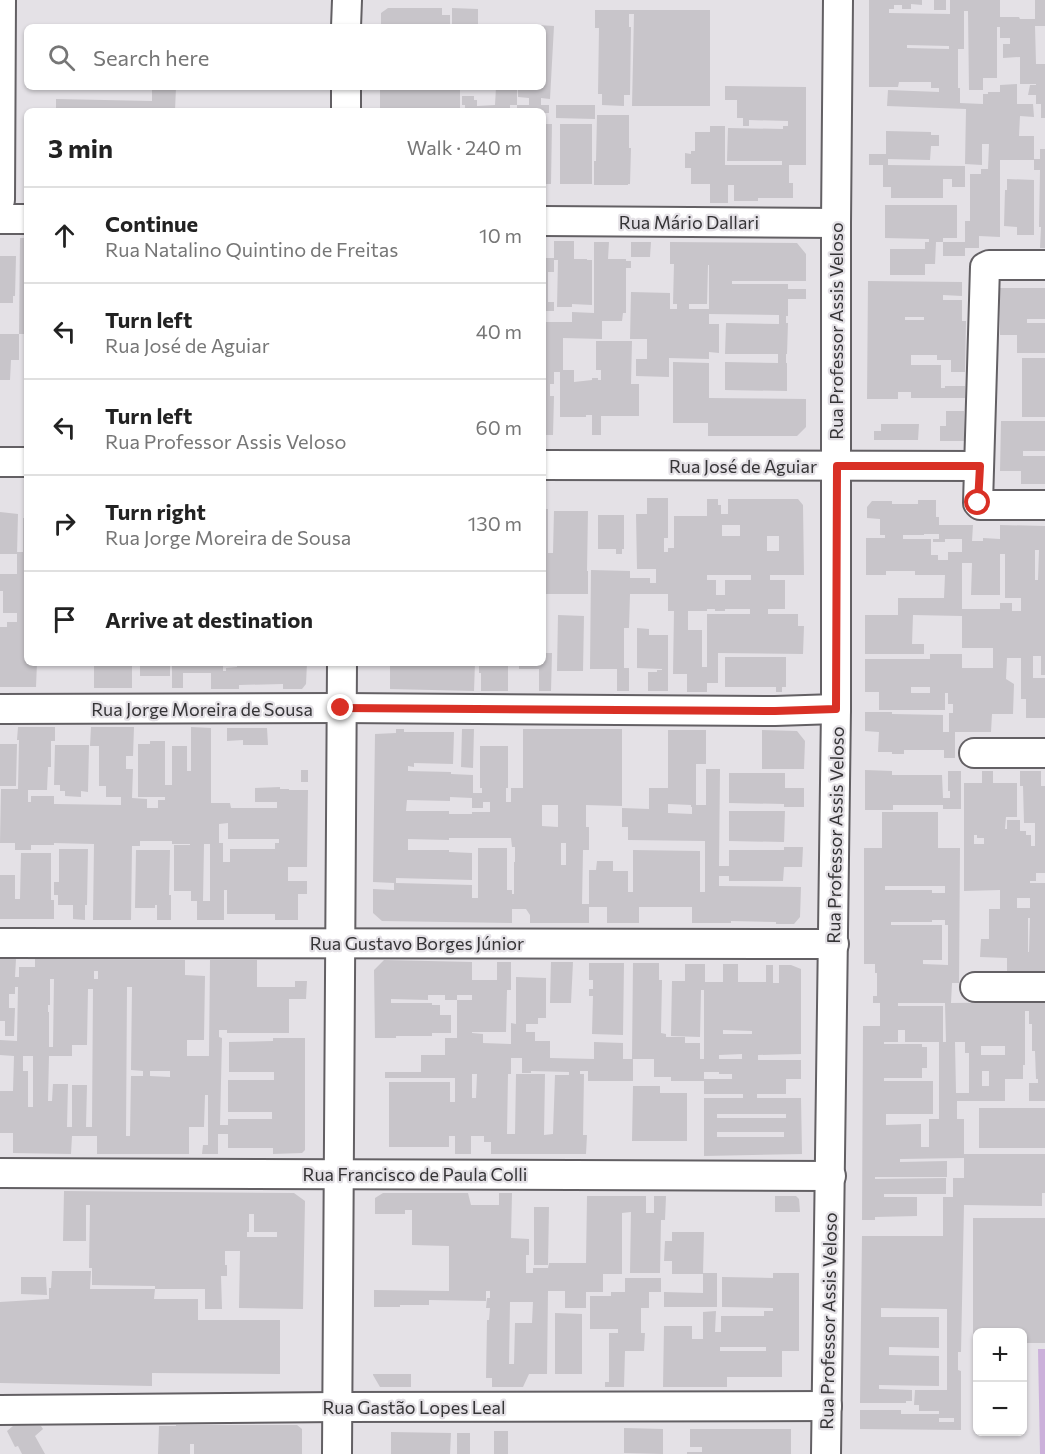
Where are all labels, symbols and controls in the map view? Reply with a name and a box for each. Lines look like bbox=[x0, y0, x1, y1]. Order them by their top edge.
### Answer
search box bbox=[24, 24, 546, 90]
icon: search bbox=[45, 41, 78, 74]
text: Search here bbox=[93, 44, 209, 71]
text: 3 min bbox=[48, 132, 113, 163]
text: Walk · 240 m bbox=[407, 135, 522, 159]
text: Continue bbox=[105, 210, 198, 237]
street label: Rua Mário Dallari bbox=[619, 211, 759, 233]
icon: ahead bbox=[48, 219, 81, 252]
street label: Rua Professor Assis Veloso bbox=[825, 222, 847, 440]
text: 10 m bbox=[479, 223, 522, 247]
text: Rua Natalino Quintino de Freitas bbox=[105, 237, 398, 261]
text: Turn left bbox=[105, 306, 192, 333]
icon: left bbox=[48, 315, 81, 348]
text: 40 m bbox=[476, 319, 522, 343]
text: Rua José de Aguiar bbox=[105, 333, 270, 357]
text: Turn left bbox=[105, 402, 192, 429]
icon: left bbox=[48, 411, 81, 444]
text: 60 m bbox=[476, 415, 522, 439]
text: Rua Professor Assis Veloso bbox=[105, 429, 346, 453]
street label: Rua José de Aguiar bbox=[669, 455, 817, 477]
route start bbox=[964, 489, 990, 515]
text: Turn right bbox=[105, 498, 206, 525]
icon: right bbox=[48, 507, 81, 540]
text: 130 m bbox=[468, 511, 522, 535]
text: Rua Jorge Moreira de Sousa bbox=[105, 525, 351, 549]
icon: arrive bbox=[48, 603, 81, 636]
text: Arrive at destination bbox=[105, 606, 313, 633]
route end bbox=[327, 694, 353, 720]
street label: Rua Jorge Moreira de Sousa bbox=[91, 698, 313, 720]
street label: Rua Professor Assis Veloso bbox=[822, 726, 848, 944]
street label: Rua Gustavo Borges Júnior bbox=[310, 932, 524, 954]
street label: Rua Francisco de Paula Colli bbox=[303, 1163, 527, 1185]
street label: Rua Professor Assis Veloso bbox=[815, 1212, 841, 1430]
map controls bbox=[973, 1328, 1027, 1436]
button: + bbox=[973, 1328, 1027, 1382]
button: − bbox=[973, 1382, 1027, 1436]
street label: Rua Gastão Lopes Leal bbox=[322, 1396, 506, 1418]

